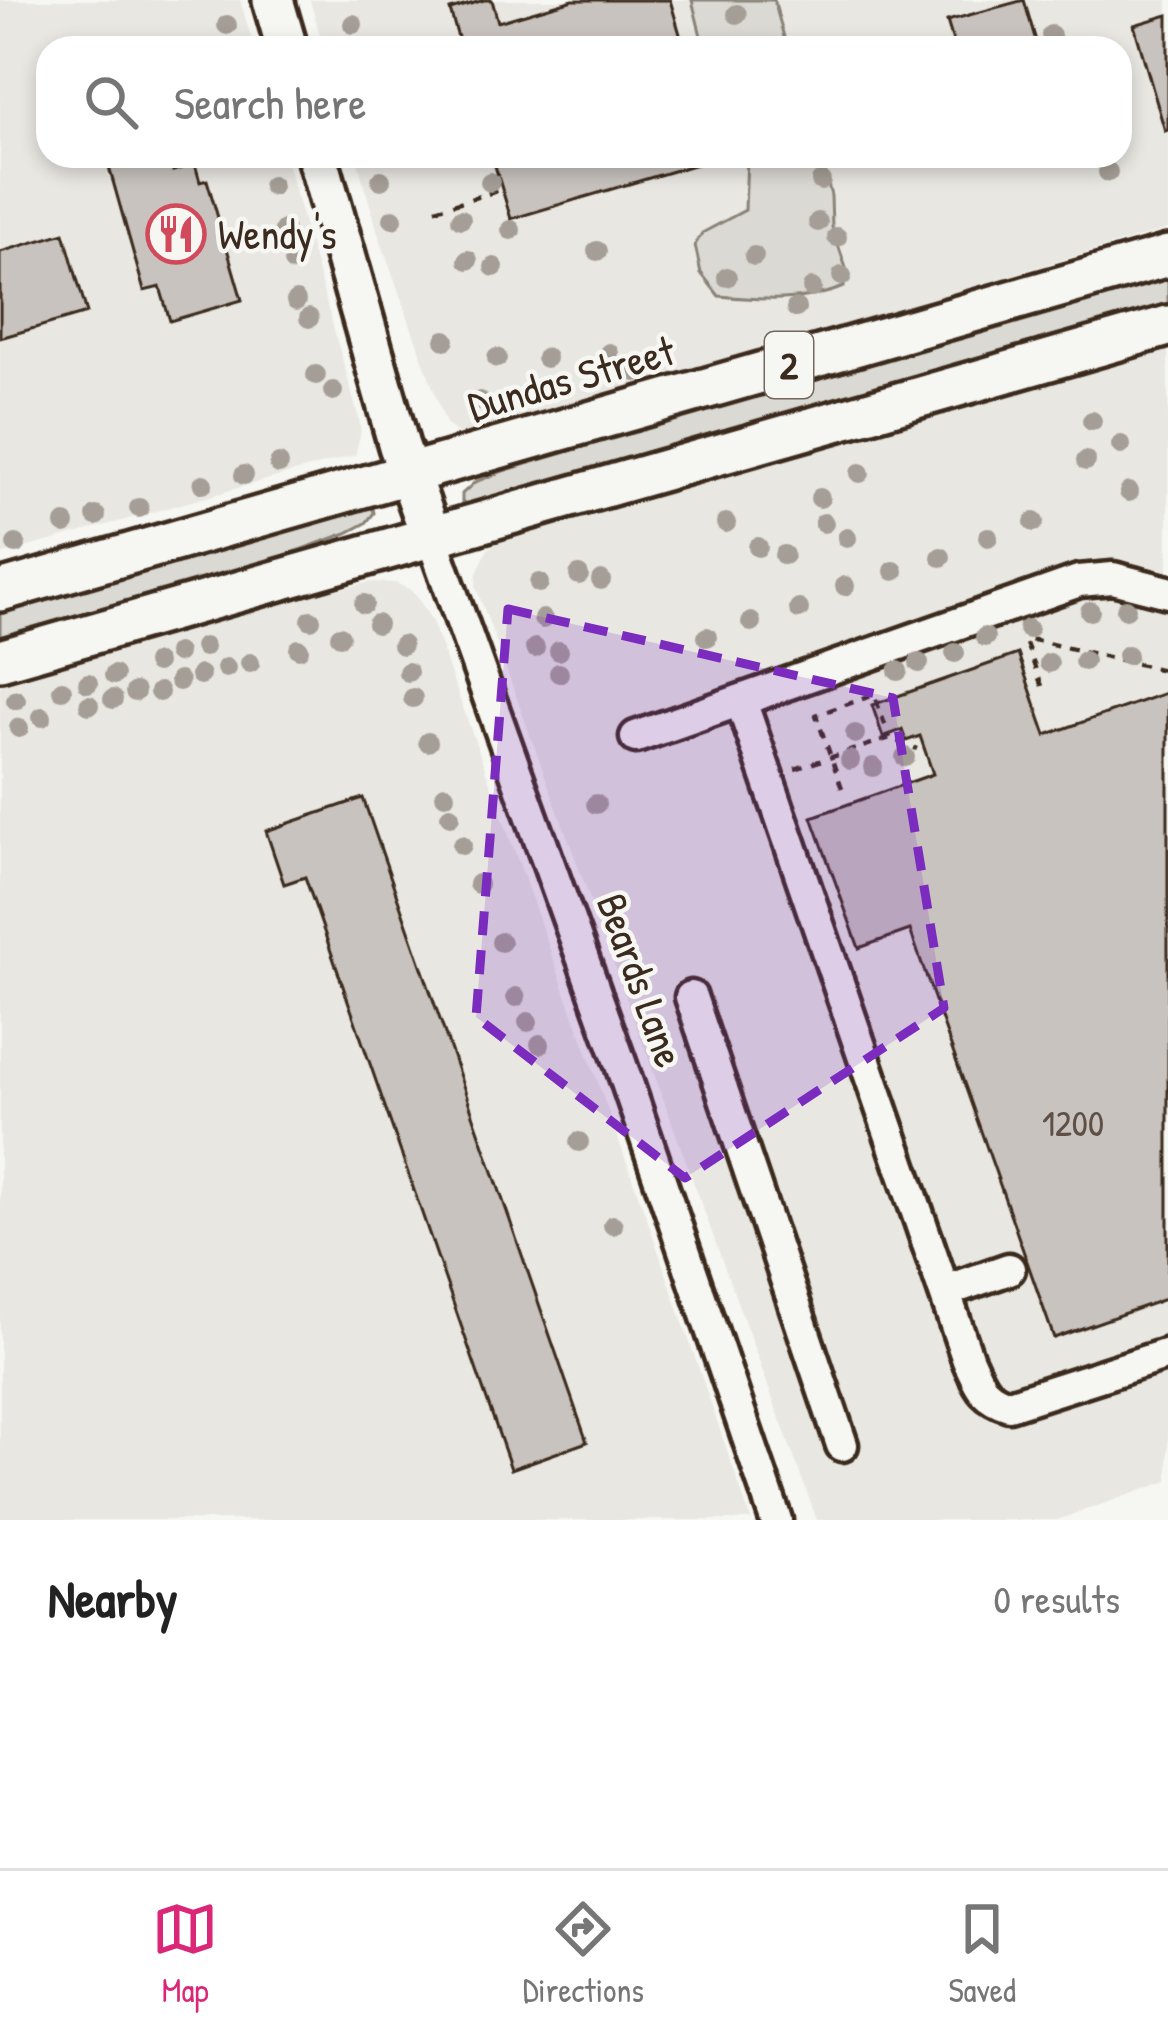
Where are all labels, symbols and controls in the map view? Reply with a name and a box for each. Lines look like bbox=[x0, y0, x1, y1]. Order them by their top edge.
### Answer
search box bbox=[36, 36, 1132, 168]
icon: search bbox=[78, 69, 144, 135]
text: Search here bbox=[174, 72, 366, 133]
restaurant icon: Wendy's bbox=[145, 203, 207, 265]
place label: Wendy's bbox=[218, 205, 337, 262]
street label: Dundas Street bbox=[461, 321, 681, 434]
road number: 2 bbox=[765, 332, 813, 398]
street label: Beards Lane bbox=[584, 885, 699, 1074]
house number: 1200 bbox=[1042, 1098, 1104, 1147]
text: Nearby bbox=[48, 1564, 178, 1633]
text: 0 results bbox=[994, 1572, 1120, 1625]
tab: Map bbox=[152, 1896, 218, 2012]
tab: Directions bbox=[523, 1896, 644, 2012]
tab: Saved bbox=[948, 1896, 1016, 2012]

